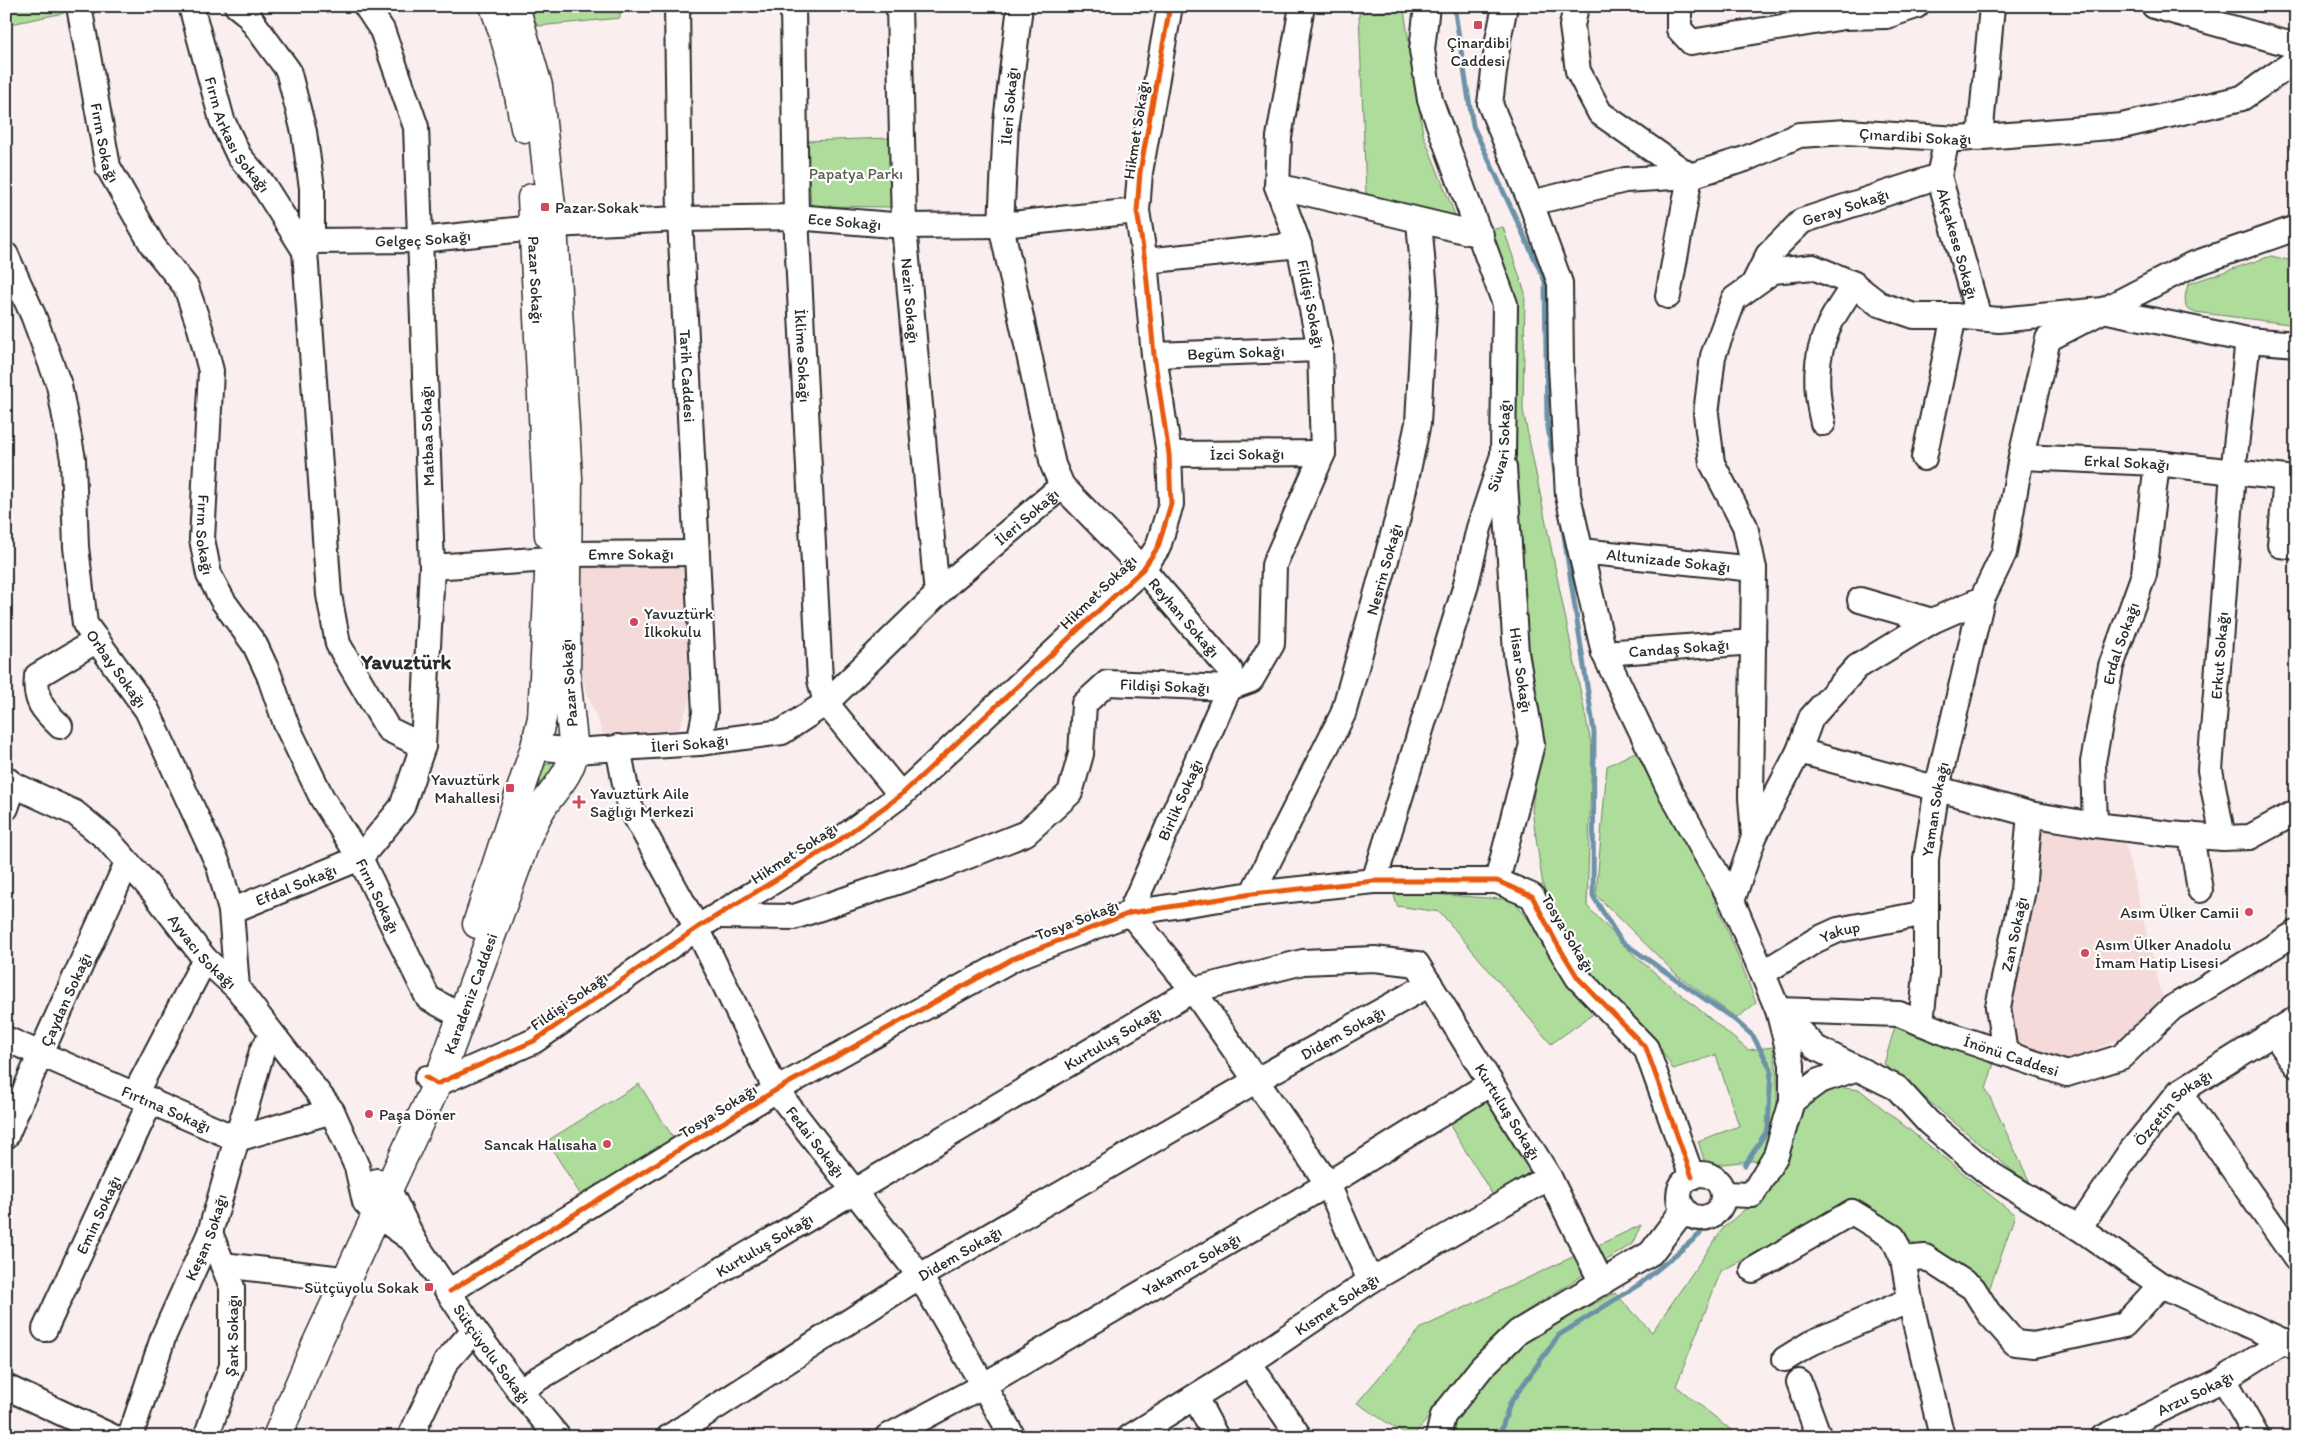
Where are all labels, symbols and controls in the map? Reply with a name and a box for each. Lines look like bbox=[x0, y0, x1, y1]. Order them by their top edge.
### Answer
marker: Çinardibi Caddesi bbox=[1472, 19, 1484, 31]
place label: Çinardibi Caddesi bbox=[1447, 33, 1509, 70]
street label: İleri Sokağı bbox=[996, 66, 1022, 146]
street label: Fırın Arkası Sokağı bbox=[201, 75, 275, 196]
street label: Hikmet Sokağı bbox=[1119, 79, 1153, 181]
street label: Fırın Sokağı bbox=[87, 101, 124, 185]
street label: Çınardibi Sokağı bbox=[1859, 123, 1972, 148]
park label: Papatya Parkı bbox=[809, 164, 903, 183]
street label: Geray Sokağı bbox=[1800, 184, 1891, 230]
street label: Akçakese Sokağı bbox=[1933, 186, 1983, 301]
place label: Pazar Sokak bbox=[555, 198, 640, 217]
marker: Pazar Sokak bbox=[539, 201, 551, 213]
street label: Ece Sokağı bbox=[807, 209, 882, 234]
street label: Gelgeç Sokağı bbox=[375, 225, 472, 250]
street label: Pazar Sokağı bbox=[524, 235, 548, 324]
street label: Nezir Sokağı bbox=[897, 257, 924, 344]
street label: Fildişi Sokağı bbox=[1293, 258, 1329, 350]
street label: İklime Sokağı bbox=[791, 309, 815, 403]
street label: Tarih Caddesi bbox=[676, 329, 700, 423]
street label: Begüm Sokağı bbox=[1187, 341, 1285, 363]
street label: Matbaa Sokağı bbox=[416, 385, 438, 487]
street label: Süvari Sokağı bbox=[1482, 399, 1513, 494]
street label: İzci Sokağı bbox=[1210, 444, 1284, 463]
street label: Erkal Sokağı bbox=[2084, 450, 2171, 474]
street label: İleri Sokağı bbox=[991, 484, 1062, 549]
street label: Fırın Sokağı bbox=[193, 494, 218, 577]
street label: Nesrin Sokağı bbox=[1362, 521, 1405, 617]
street label: Emre Sokağı bbox=[588, 544, 674, 563]
street label: Altunizade Sokağı bbox=[1606, 544, 1731, 576]
street label: Hikmet Sokağı bbox=[1056, 551, 1140, 633]
street label: Reyhan Sokağı bbox=[1145, 573, 1224, 661]
street label: Erdal Sokağı bbox=[2098, 599, 2143, 686]
place label: Yavuztürk İlkokulu bbox=[644, 604, 713, 641]
street label: Erkut Sokağı bbox=[2206, 611, 2232, 700]
marker: Yavuztürk İlkokulu bbox=[628, 616, 640, 628]
street label: Orbay Sokağı bbox=[82, 626, 152, 711]
street label: Hisar Sokağı bbox=[1506, 626, 1536, 714]
street label: Candaş Sokağı bbox=[1628, 634, 1730, 661]
street label: Pazar Sokağı bbox=[556, 638, 582, 728]
district label: Yavuztürk bbox=[360, 649, 452, 674]
street label: Fildişi Sokağı bbox=[1120, 674, 1210, 697]
street label: İleri Sokağı bbox=[650, 730, 730, 756]
street label: Birlik Sokağı bbox=[1154, 756, 1206, 844]
street label: Yaman Sokağı bbox=[1917, 760, 1952, 858]
place label: Yavuztürk Mahallesi bbox=[431, 770, 500, 807]
marker: Yavuztürk Mahallesi bbox=[504, 782, 516, 794]
place label: Yavuztürk Aile Sağlığı Merkezi bbox=[590, 784, 694, 821]
marker: Yavuztürk Aile Sağlığı Merkezi bbox=[572, 795, 586, 809]
street label: Hikmet Sokağı bbox=[747, 818, 841, 888]
street label: Fırın Sokağı bbox=[352, 855, 405, 936]
street label: Efdal Sokağı bbox=[252, 859, 339, 910]
street label: Tosya Sokağı bbox=[1537, 891, 1599, 975]
street label: Tosya Sokağı bbox=[1033, 895, 1121, 945]
street label: Zan Sokağı bbox=[1996, 895, 2031, 973]
place label: Asım Ülker Camii bbox=[2120, 903, 2239, 922]
marker: Asım Ülker Camii bbox=[2243, 906, 2255, 918]
street label: Ayvacı Sokağı bbox=[164, 910, 241, 993]
street label: Yakup bbox=[1817, 916, 1862, 947]
street label: Karadeniz Caddesi bbox=[439, 930, 501, 1057]
place label: Asım Ülker Anadolu İmam Hatip Lisesi bbox=[2095, 935, 2232, 972]
marker: Asım Ülker Anadolu İmam Hatip Lisesi bbox=[2079, 947, 2091, 959]
street label: Çaydan Sokağı bbox=[36, 949, 95, 1049]
street label: Fildişi Sokağı bbox=[527, 967, 611, 1035]
street label: Didem Sokağı bbox=[1297, 1001, 1388, 1064]
street label: Kurtuluş Sokağı bbox=[1060, 1002, 1164, 1074]
street label: İnönü Caddesi bbox=[1961, 1031, 2062, 1080]
street label: Kurtuluş Sokağı bbox=[1471, 1060, 1545, 1163]
street label: Özçetin Sokağı bbox=[2130, 1065, 2215, 1150]
street label: Tosya Sokağı bbox=[676, 1080, 760, 1142]
street label: Fırtına Sokağı bbox=[119, 1081, 214, 1136]
street label: Fedai Sokağı bbox=[782, 1102, 850, 1181]
place label: Paşa Döner bbox=[379, 1105, 456, 1124]
marker: Paşa Döner bbox=[363, 1108, 375, 1120]
place label: Sancak Halısaha bbox=[484, 1135, 597, 1154]
marker: Sancak Halısaha bbox=[601, 1138, 613, 1150]
street label: Emin Sokağı bbox=[72, 1172, 124, 1257]
street label: Keşan Sokağı bbox=[180, 1192, 230, 1284]
street label: Kurtuluş Sokağı bbox=[712, 1208, 816, 1281]
street label: Didem Sokağı bbox=[914, 1221, 1005, 1285]
street label: Yakamoz Sokağı bbox=[1139, 1228, 1244, 1300]
street label: Kısmet Sokağı bbox=[1291, 1269, 1382, 1339]
place label: Sütçüyolu Sokak bbox=[304, 1278, 419, 1297]
marker: Sütçüyolu Sokak bbox=[423, 1281, 435, 1293]
street label: Şark Sokağı bbox=[220, 1295, 242, 1379]
street label: Sütçüyolu Sokağı bbox=[450, 1300, 535, 1407]
street label: Arzu Sokağı bbox=[2154, 1366, 2237, 1419]

